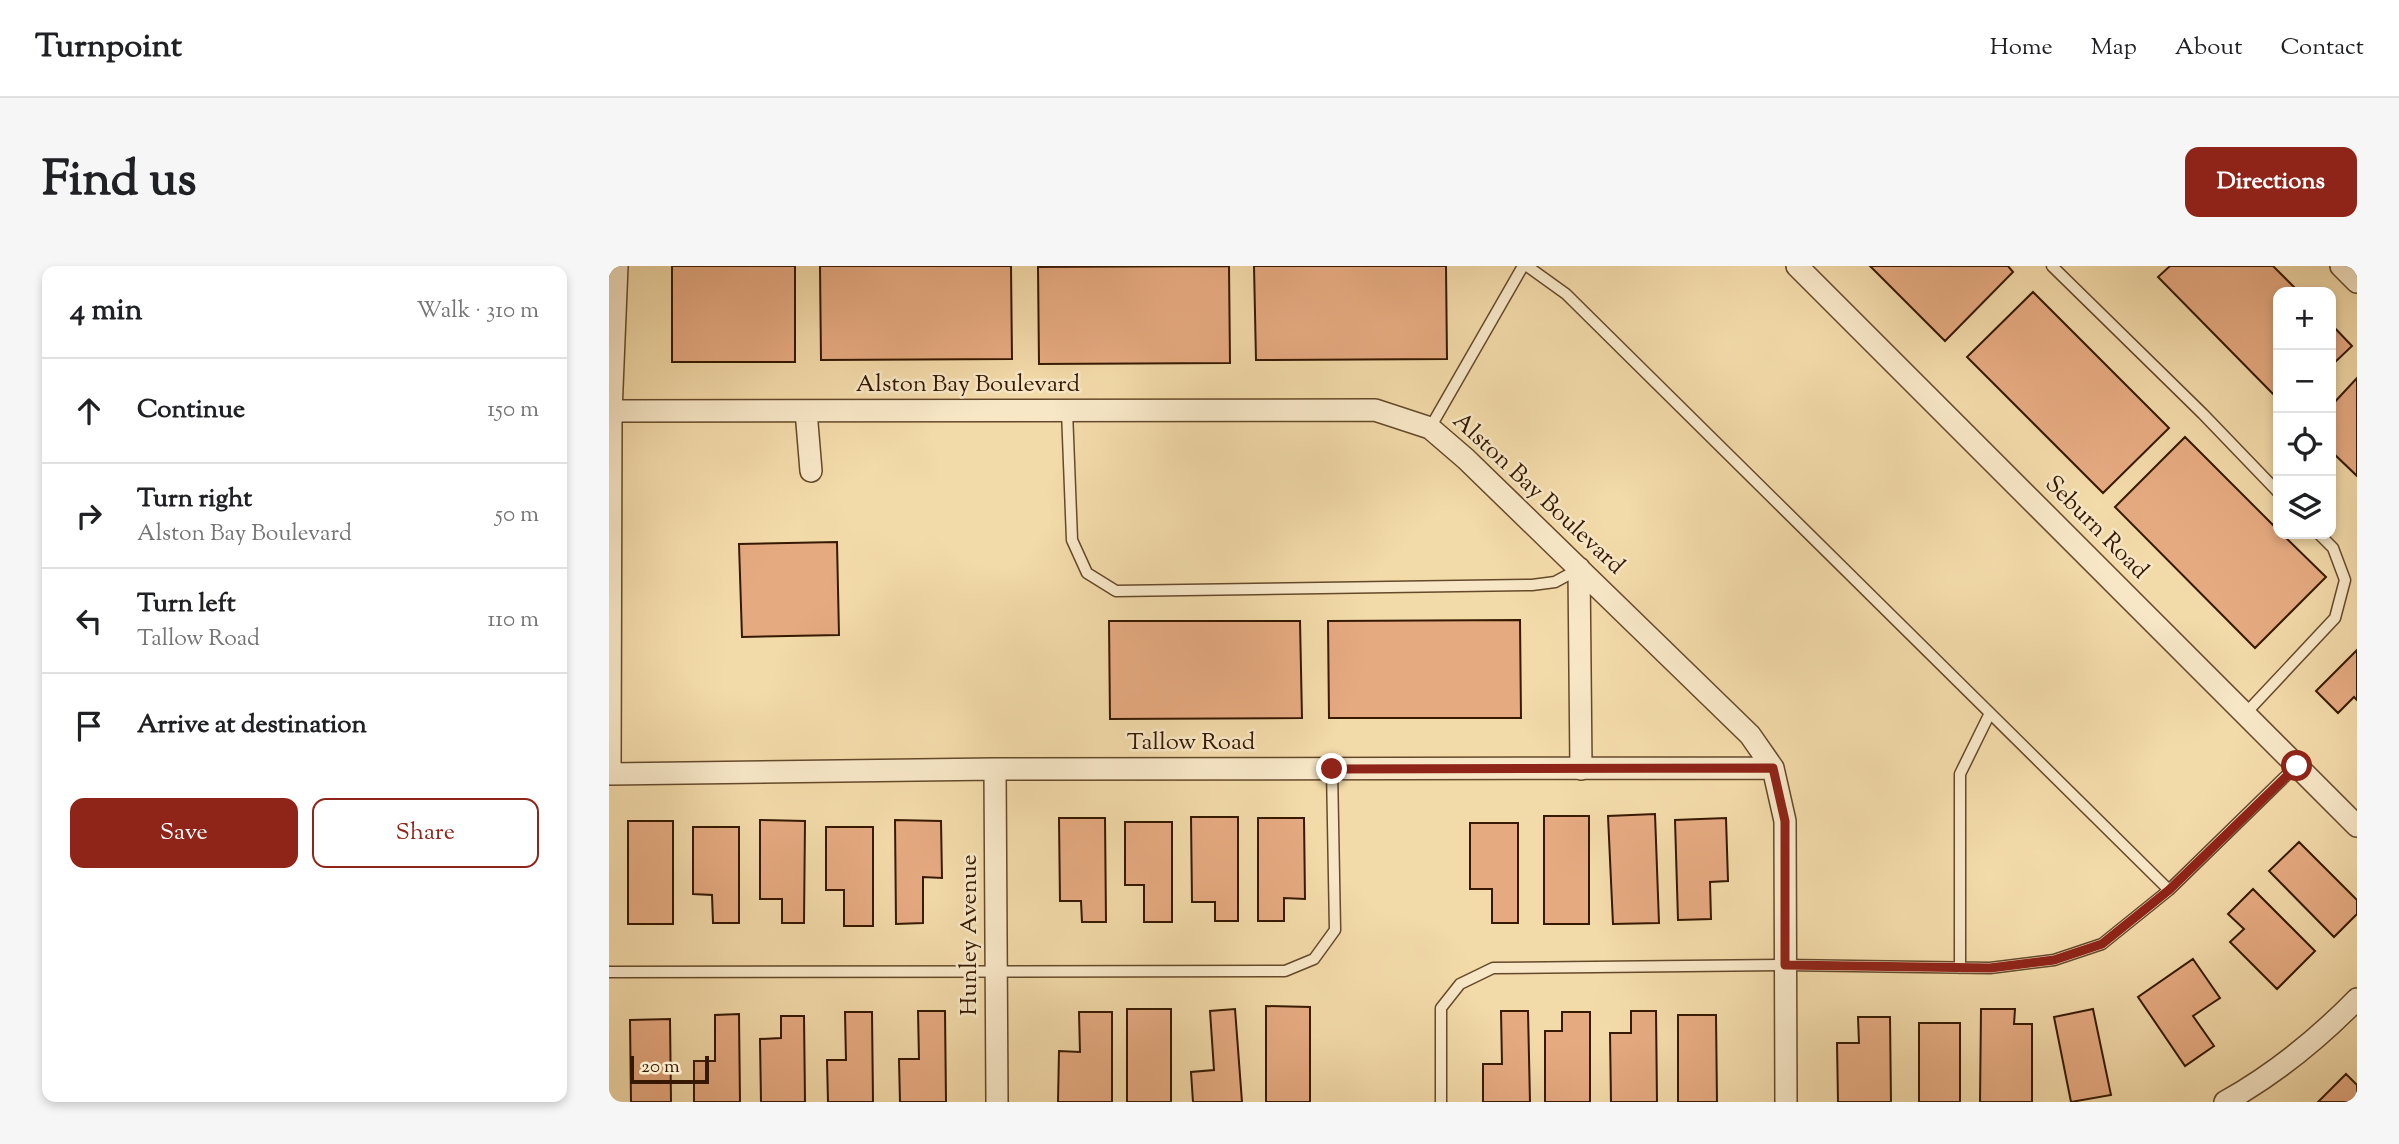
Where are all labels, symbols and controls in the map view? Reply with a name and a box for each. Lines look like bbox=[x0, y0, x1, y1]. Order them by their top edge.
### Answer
text: Turnpoint bbox=[35, 24, 182, 72]
text: Home bbox=[1990, 31, 2053, 65]
text: Map bbox=[2091, 31, 2137, 65]
text: About bbox=[2175, 31, 2242, 65]
text: Contact bbox=[2280, 31, 2364, 65]
text: Find us bbox=[42, 147, 196, 217]
button: Directions bbox=[2185, 147, 2357, 217]
map controls bbox=[2273, 287, 2336, 539]
button: + bbox=[2273, 287, 2336, 350]
text: 4 min bbox=[70, 290, 143, 333]
text: Walk · 310 m bbox=[416, 295, 539, 328]
button: − bbox=[2273, 350, 2336, 413]
street label: Alston Bay Boulevard bbox=[856, 368, 1081, 402]
icon: ahead bbox=[70, 392, 108, 430]
text: Continue bbox=[137, 392, 245, 429]
text: 150 m bbox=[487, 394, 539, 427]
street label: Alston Bay Boulevard bbox=[1444, 405, 1632, 583]
button: locate bbox=[2273, 413, 2336, 476]
street label: Seburn Road bbox=[2036, 468, 2156, 588]
button: layers bbox=[2273, 476, 2336, 539]
text: Turn right bbox=[137, 481, 252, 518]
icon: right bbox=[70, 497, 108, 535]
text: 50 m bbox=[495, 499, 539, 532]
text: Alston Bay Boulevard bbox=[137, 518, 352, 551]
text: Turn left bbox=[137, 586, 236, 623]
icon: left bbox=[70, 602, 108, 640]
text: 110 m bbox=[488, 604, 539, 637]
text: Tallow Road bbox=[137, 623, 260, 656]
icon: arrive bbox=[70, 707, 108, 745]
text: Arrive at destination bbox=[137, 707, 367, 744]
street label: Tallow Road bbox=[1127, 726, 1256, 760]
route start bbox=[2281, 750, 2312, 781]
route end bbox=[1316, 753, 1347, 784]
button: Save bbox=[70, 798, 298, 868]
button: Share bbox=[312, 798, 539, 868]
street label: Hunley Avenue bbox=[953, 854, 987, 1016]
scale bar bbox=[630, 1053, 709, 1085]
text: 20 m bbox=[641, 1054, 680, 1081]

